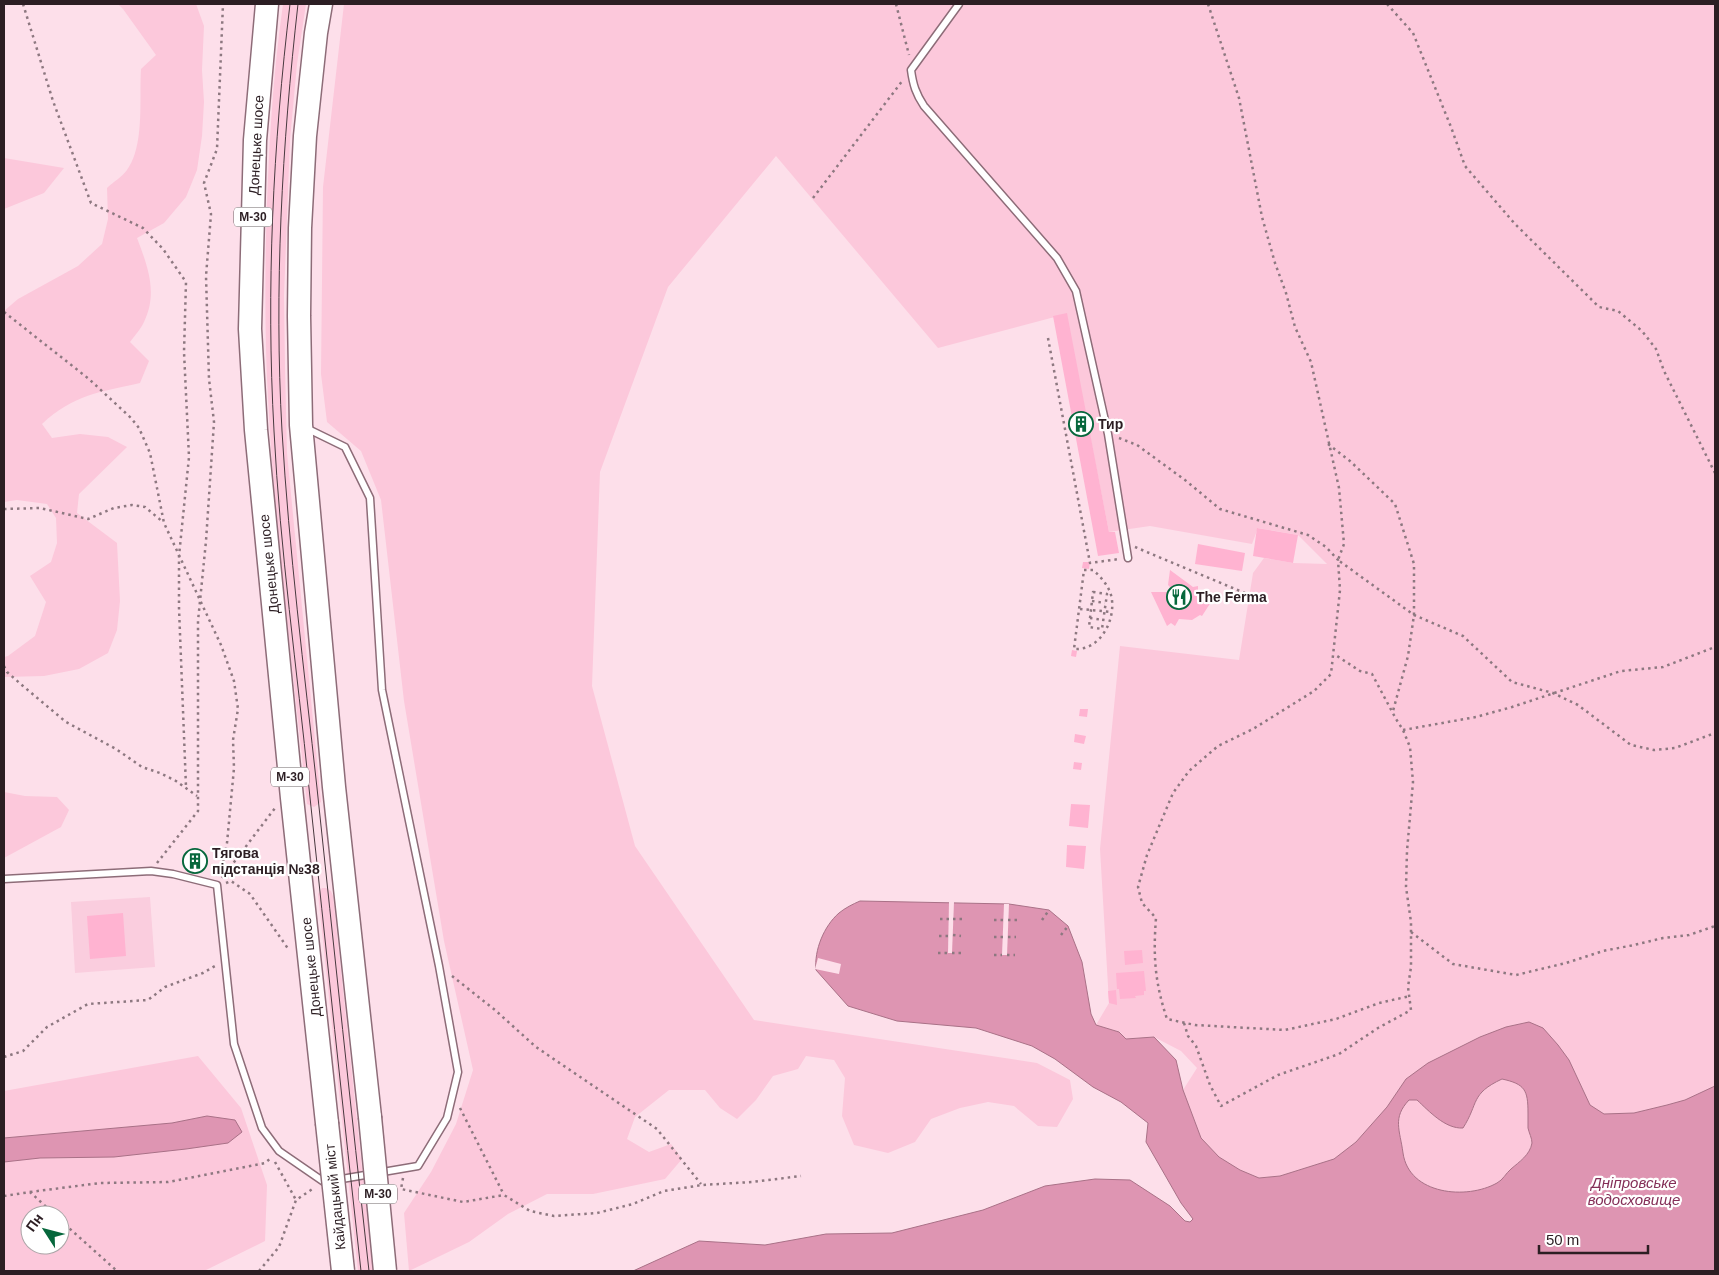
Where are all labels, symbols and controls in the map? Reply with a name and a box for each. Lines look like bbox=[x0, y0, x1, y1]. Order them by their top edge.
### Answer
street label: Донецьке шосе bbox=[245, 94, 267, 195]
road number: М-30 bbox=[234, 208, 272, 226]
building icon: Тир bbox=[1068, 411, 1094, 437]
place label: Тир bbox=[1098, 416, 1123, 432]
street label: Донецьке шосе bbox=[256, 513, 282, 615]
restaurant icon: The Ferma bbox=[1166, 584, 1192, 610]
place label: The Ferma bbox=[1196, 589, 1267, 605]
road number: М-30 bbox=[271, 768, 309, 786]
place label: Тягова пiдстанцiя №38 bbox=[212, 845, 320, 877]
building icon: Тягова пiдстанцiя №38 bbox=[182, 848, 208, 874]
street label: Донецьке шосе bbox=[298, 916, 324, 1018]
street label: Кайдацький міст bbox=[321, 1142, 349, 1251]
water label: Дніпровське водосховище bbox=[1588, 1174, 1680, 1208]
road number: М-30 bbox=[359, 1184, 397, 1204]
north arrow bbox=[20, 1205, 70, 1255]
text: Пн bbox=[23, 1210, 46, 1235]
scale bar bbox=[1539, 1222, 1648, 1254]
text: 50 m bbox=[1546, 1231, 1579, 1248]

